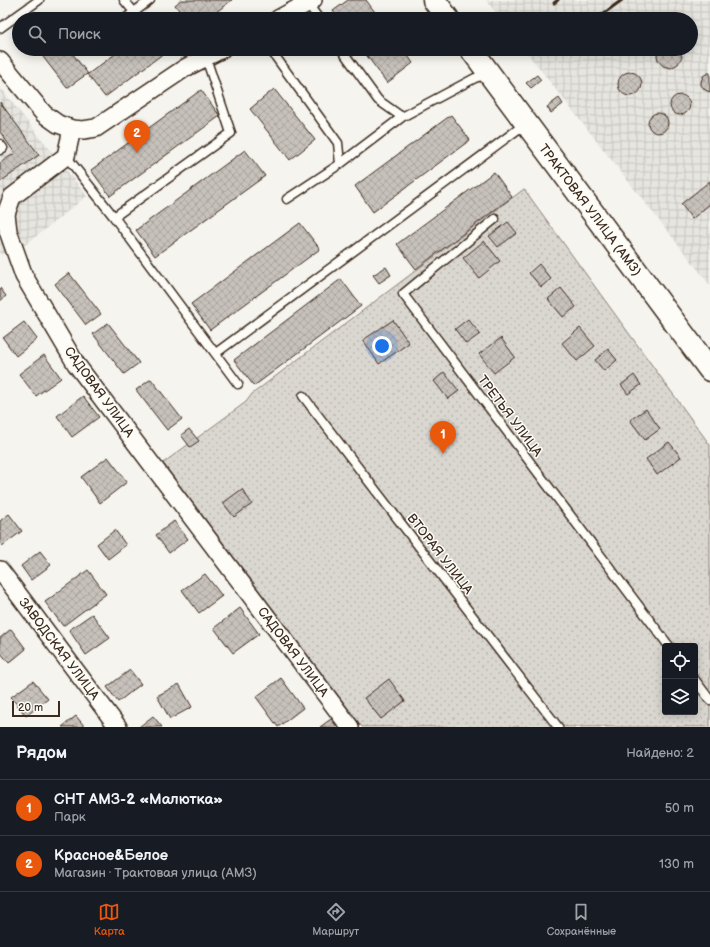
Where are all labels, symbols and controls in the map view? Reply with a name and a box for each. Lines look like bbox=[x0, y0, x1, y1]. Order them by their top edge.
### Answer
search box bbox=[12, 12, 698, 56]
icon: search bbox=[26, 23, 48, 45]
text: Поиск bbox=[58, 25, 101, 44]
pin: 2 bbox=[124, 120, 150, 153]
street label: ТРАКТОВАЯ УЛИЦА (АМЗ) bbox=[535, 141, 645, 279]
your location bbox=[372, 336, 392, 356]
street label: САДОВАЯ УЛИЦА bbox=[61, 344, 137, 440]
street label: ТРЕТЬЯ УЛИЦА bbox=[474, 372, 546, 460]
pin: 1 bbox=[430, 421, 456, 454]
street label: ВТОРАЯ УЛИЦА bbox=[404, 511, 476, 597]
street label: ЗАВОДСКАЯ УЛИЦА bbox=[15, 595, 103, 703]
street label: САДОВАЯ УЛИЦА bbox=[254, 604, 332, 700]
map controls bbox=[662, 643, 698, 715]
button: locate bbox=[662, 643, 698, 679]
button: layers bbox=[662, 679, 698, 715]
scale bar bbox=[12, 699, 60, 718]
text: 20 m bbox=[18, 701, 43, 714]
text: Рядом bbox=[16, 743, 67, 763]
text: Найдено: 2 bbox=[626, 745, 694, 761]
text: СНТ АМЗ-2 «Малютка» bbox=[54, 790, 223, 809]
text: 1 bbox=[26, 800, 32, 816]
text: 50 m bbox=[665, 800, 694, 816]
text: Парк bbox=[54, 809, 86, 825]
text: Красное&Белое bbox=[54, 846, 168, 865]
text: 2 bbox=[25, 856, 33, 872]
text: 130 m bbox=[659, 856, 694, 872]
text: Магазин · Трактовая улица (АМЗ) bbox=[54, 865, 257, 881]
tab: Карта bbox=[94, 901, 125, 938]
tab: Маршрут bbox=[312, 901, 359, 938]
tab: Сохранённые bbox=[547, 901, 616, 938]

